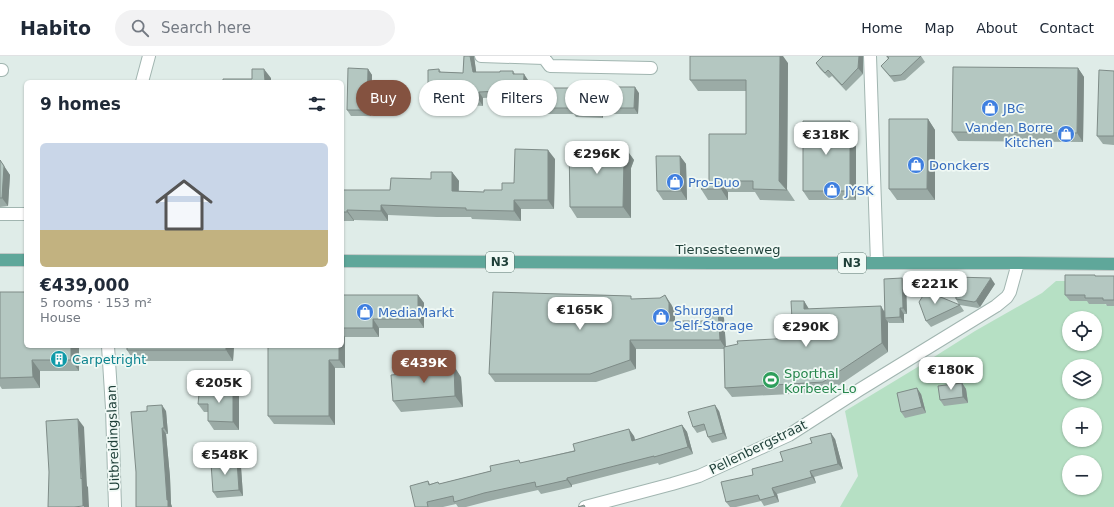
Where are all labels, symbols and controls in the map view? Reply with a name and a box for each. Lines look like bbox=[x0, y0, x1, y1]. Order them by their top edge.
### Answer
search box bbox=[115, 10, 395, 46]
text: Habito bbox=[20, 17, 91, 39]
icon: search bbox=[129, 17, 151, 39]
text: Search here bbox=[161, 19, 251, 37]
text: Home bbox=[861, 20, 903, 36]
text: Map bbox=[925, 20, 954, 36]
text: About bbox=[976, 20, 1018, 36]
text: Contact bbox=[1040, 20, 1094, 36]
chip: Buy bbox=[356, 80, 411, 116]
chip: Rent bbox=[419, 80, 479, 116]
chip: Filters bbox=[487, 80, 557, 116]
chip: New bbox=[565, 80, 623, 116]
icon: filters bbox=[306, 93, 328, 115]
text: 9 homes bbox=[40, 94, 121, 114]
shop icon: JBC bbox=[980, 98, 1000, 118]
place label: JBC bbox=[1002, 101, 1025, 116]
place label: Vanden Borre Kitchen bbox=[965, 120, 1053, 150]
pin: €318K bbox=[798, 122, 854, 156]
shop icon: Vanden Borre Kitchen bbox=[1056, 124, 1076, 144]
text: €318K bbox=[803, 127, 849, 142]
pin: €296K bbox=[569, 141, 625, 175]
text: €296K bbox=[574, 146, 620, 161]
shop icon: Donckers bbox=[906, 155, 926, 175]
place label: Donckers bbox=[929, 158, 990, 173]
icon: home bbox=[148, 169, 220, 241]
shop icon: Pro-Duo bbox=[665, 172, 685, 192]
place label: Pro-Duo bbox=[688, 175, 740, 190]
shop icon: JYSK bbox=[822, 180, 842, 200]
place label: JYSK bbox=[844, 183, 874, 198]
street label: Tiensesteenweg bbox=[674, 242, 781, 257]
road number: N3 bbox=[486, 252, 514, 272]
road number: N3 bbox=[838, 253, 866, 273]
pin: €221K bbox=[907, 271, 963, 305]
text: €439,000 bbox=[40, 275, 129, 295]
text: €221K bbox=[912, 276, 958, 291]
text: 5 rooms · 153 m² bbox=[40, 295, 152, 310]
pin: €165K bbox=[552, 297, 608, 331]
shop icon: MediaMarkt bbox=[355, 302, 375, 322]
text: €165K bbox=[557, 302, 603, 317]
place label: Shurgard Self-Storage bbox=[674, 303, 753, 333]
place label: MediaMarkt bbox=[378, 305, 454, 320]
shop icon: Shurgard Self-Storage bbox=[651, 307, 671, 327]
text: House bbox=[40, 310, 81, 325]
map controls bbox=[1062, 311, 1102, 495]
button: locate bbox=[1062, 311, 1102, 351]
pin: €290K bbox=[778, 314, 834, 348]
text: €290K bbox=[783, 319, 829, 334]
building icon: Carpetright bbox=[49, 349, 69, 369]
pin: €439K bbox=[396, 350, 452, 384]
place label: Carpetright bbox=[72, 352, 146, 367]
text: €439K bbox=[401, 355, 447, 370]
pin: €180K bbox=[923, 357, 979, 391]
button: layers bbox=[1062, 359, 1102, 399]
text: €180K bbox=[928, 362, 974, 377]
place label: Sporthal Korbeek-Lo bbox=[784, 366, 857, 396]
pin: €205K bbox=[191, 370, 247, 404]
sports icon: Sporthal Korbeek-Lo bbox=[761, 370, 781, 390]
text: €205K bbox=[196, 375, 242, 390]
street label: Uitbreidingslaan bbox=[104, 385, 122, 491]
button: + bbox=[1062, 407, 1102, 447]
street label: Pellenbergstraat bbox=[707, 417, 809, 477]
pin: €548K bbox=[197, 442, 253, 476]
text: €548K bbox=[202, 447, 248, 462]
button: − bbox=[1062, 455, 1102, 495]

